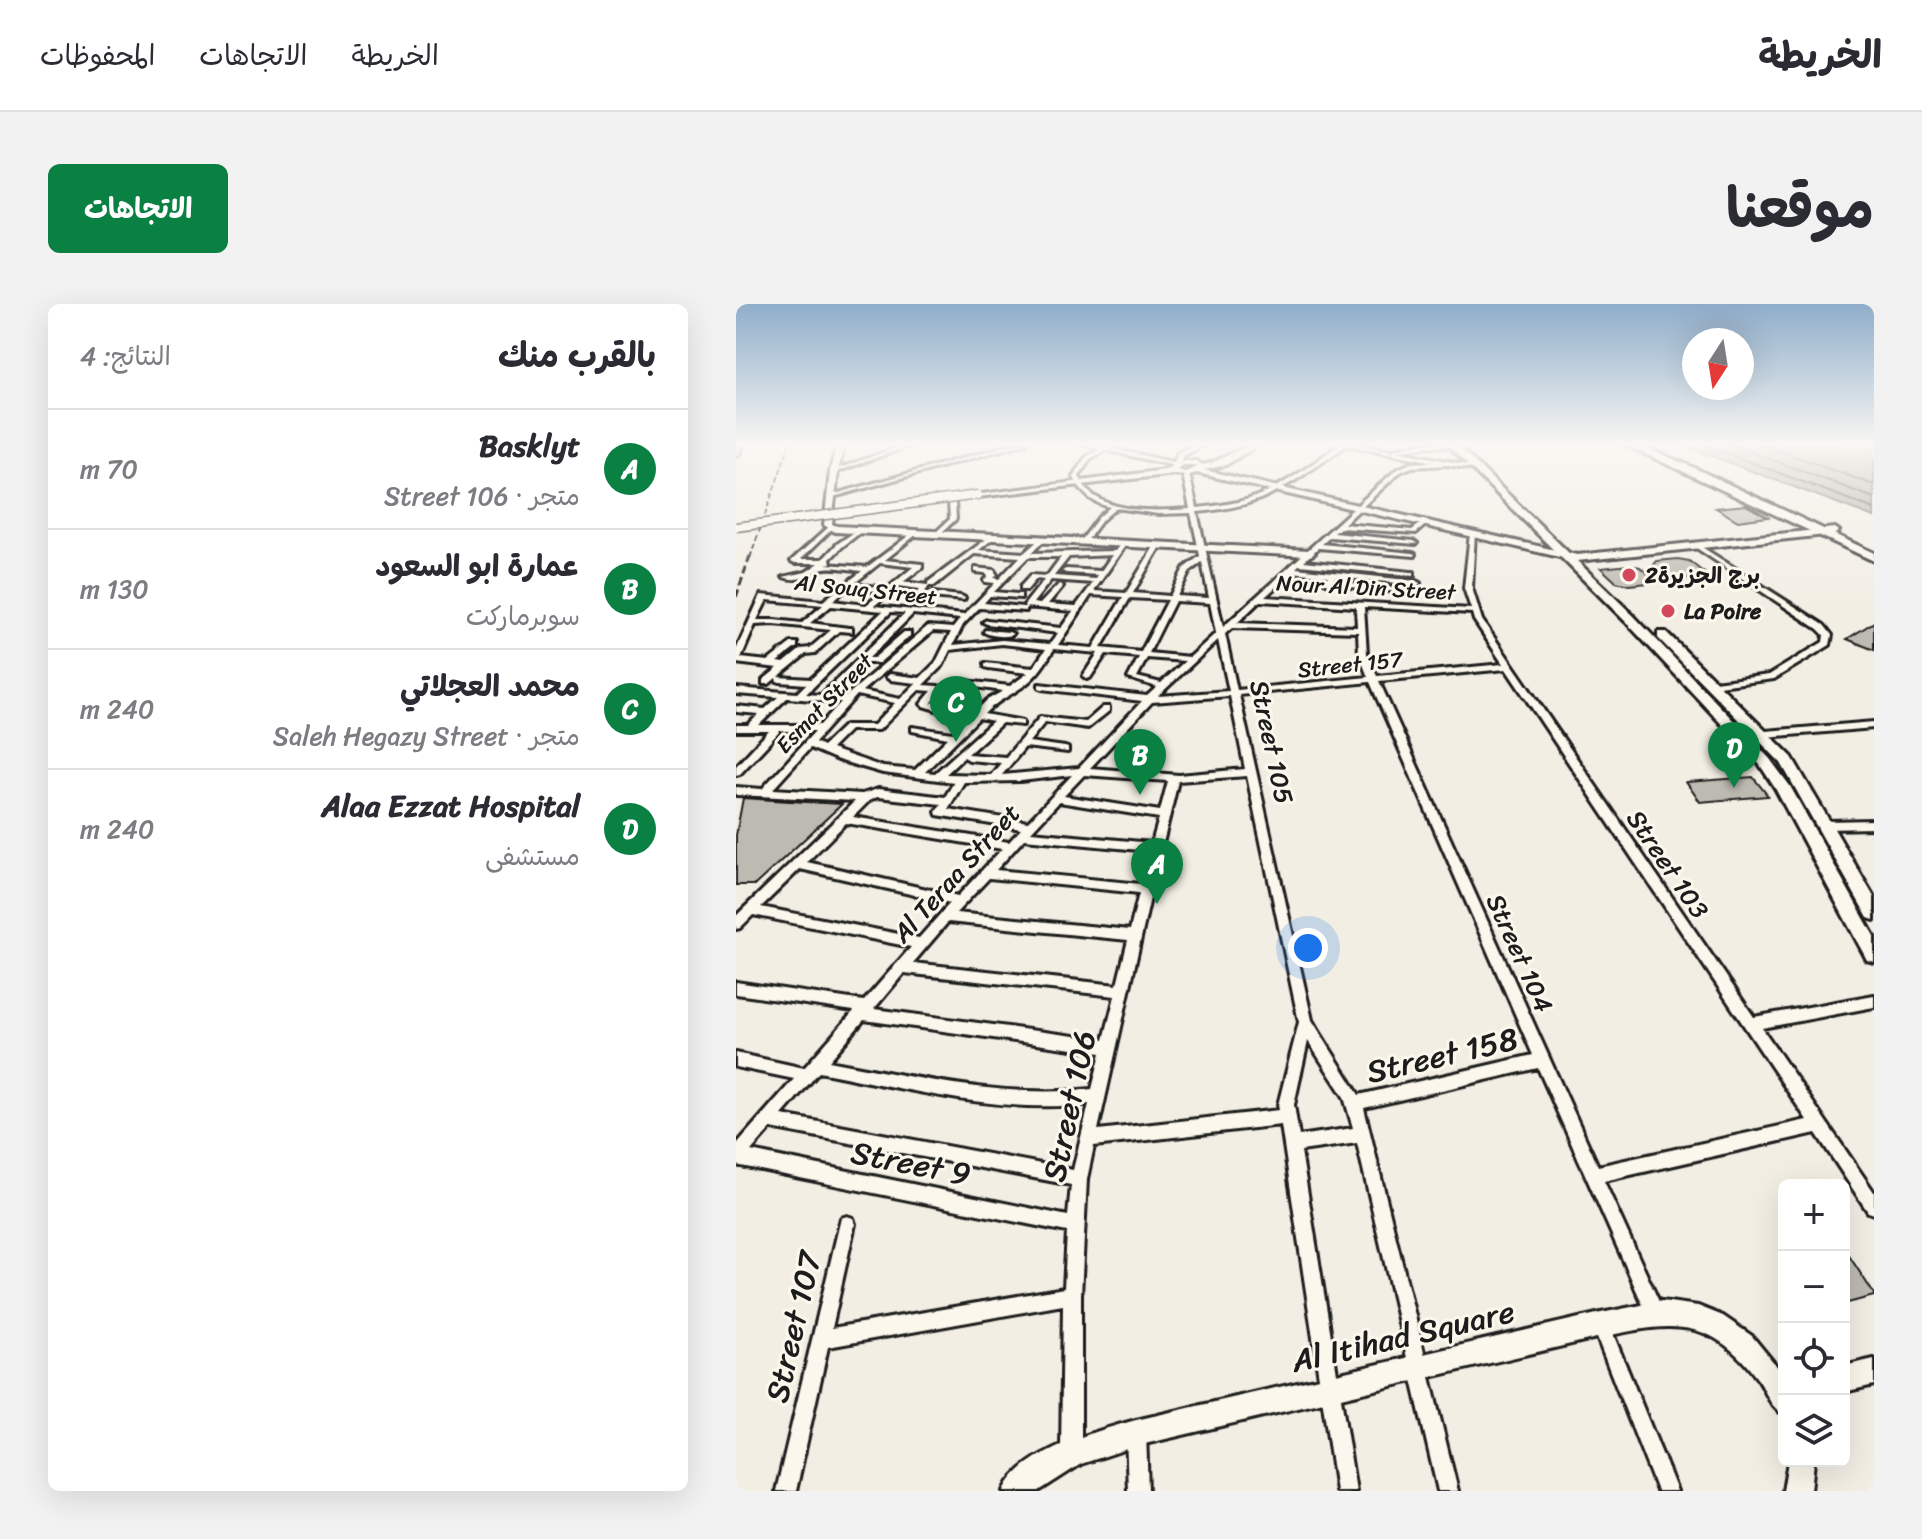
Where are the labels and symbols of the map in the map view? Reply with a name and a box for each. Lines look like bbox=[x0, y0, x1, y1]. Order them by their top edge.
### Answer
north arrow bbox=[1682, 328, 1754, 400]
place label: برج الجزيرة2 bbox=[1644, 556, 1760, 595]
street label: Al Souq Street bbox=[792, 563, 939, 616]
street label: Nour Al Din Street bbox=[1275, 563, 1458, 612]
marker: برج الجزيرة2 bbox=[1620, 566, 1638, 584]
place label: La Poire bbox=[1684, 592, 1762, 631]
marker: La Poire bbox=[1659, 602, 1677, 620]
street label: Street 157 bbox=[1296, 639, 1406, 689]
street label: Esmat Street bbox=[766, 643, 884, 763]
pin: C bbox=[930, 676, 982, 742]
street label: Street 105 bbox=[1236, 676, 1308, 808]
pin: D bbox=[1708, 722, 1760, 788]
pin: B bbox=[1114, 729, 1166, 795]
street label: Al Teraa Street bbox=[879, 792, 1032, 954]
street label: Street 103 bbox=[1614, 800, 1722, 928]
pin: A bbox=[1131, 838, 1183, 904]
street label: Street 104 bbox=[1473, 886, 1567, 1020]
your location bbox=[1288, 928, 1328, 968]
street label: Street 158 bbox=[1361, 1010, 1523, 1101]
street label: Street 106 bbox=[1026, 1025, 1113, 1187]
street label: Street 9 bbox=[846, 1124, 976, 1203]
street label: Street 107 bbox=[748, 1244, 839, 1408]
street label: Al Itihad Square bbox=[1285, 1283, 1520, 1390]

